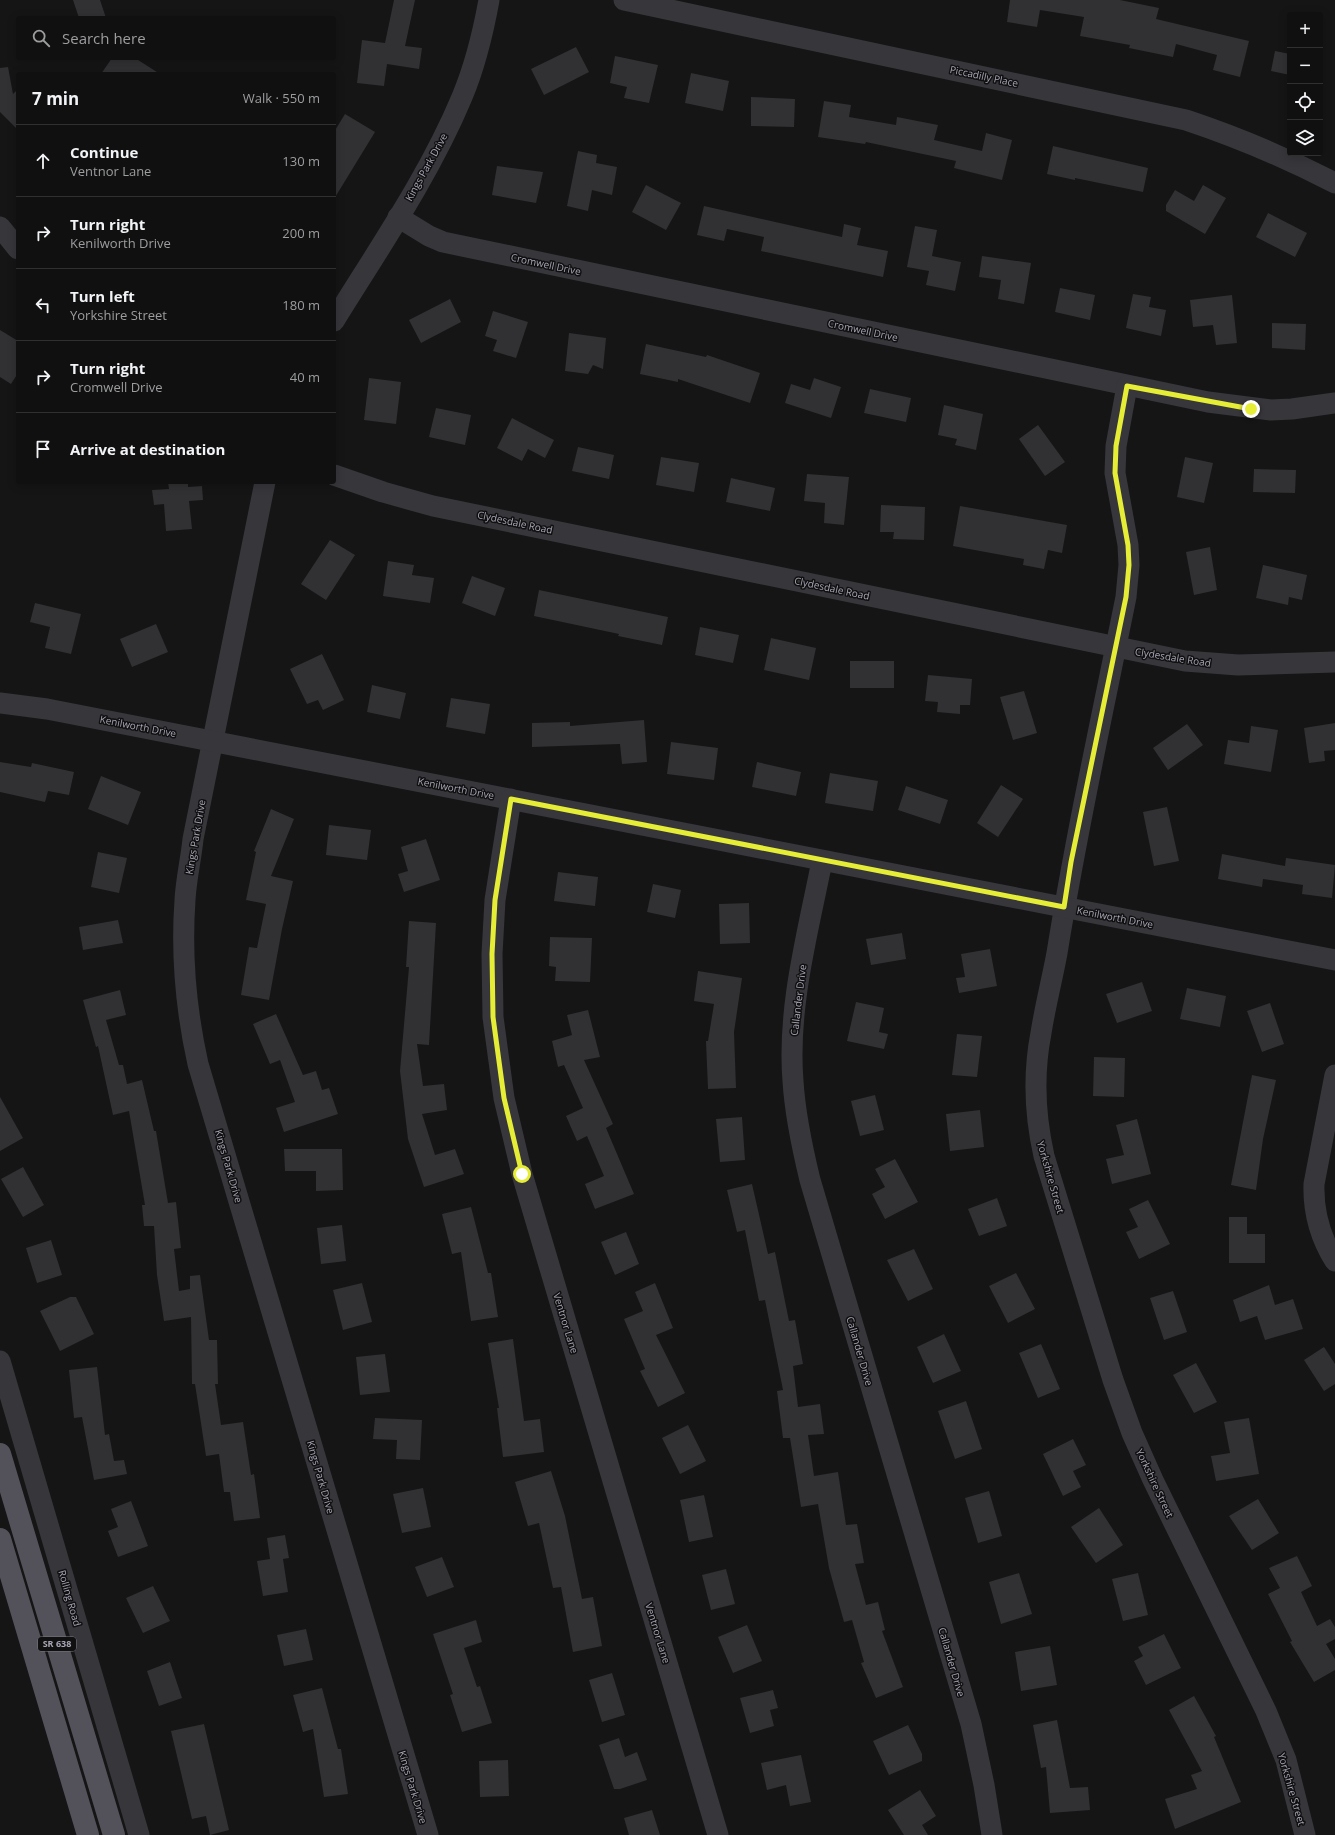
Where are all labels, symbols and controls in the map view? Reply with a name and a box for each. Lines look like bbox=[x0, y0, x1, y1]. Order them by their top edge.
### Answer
map controls bbox=[1287, 12, 1323, 156]
button: + bbox=[1287, 12, 1323, 48]
search box bbox=[16, 16, 336, 60]
icon: search bbox=[30, 27, 52, 49]
text: Search here bbox=[62, 28, 146, 48]
button: − bbox=[1287, 48, 1323, 84]
street label: Piccadilly Place bbox=[949, 62, 1020, 90]
button: locate bbox=[1287, 84, 1323, 120]
text: 7 min bbox=[32, 87, 79, 110]
text: Walk · 550 m bbox=[243, 89, 320, 107]
button: layers bbox=[1287, 120, 1323, 156]
street label: Kings Park Drive bbox=[402, 130, 451, 203]
text: Continue bbox=[70, 142, 138, 162]
icon: ahead bbox=[32, 150, 54, 172]
text: 130 m bbox=[282, 152, 320, 170]
text: Ventnor Lane bbox=[70, 162, 151, 180]
text: Turn right bbox=[70, 214, 145, 234]
icon: right bbox=[32, 222, 54, 244]
text: 200 m bbox=[282, 224, 320, 242]
text: Kenilworth Drive bbox=[70, 234, 171, 252]
street label: Cromwell Drive bbox=[510, 250, 583, 278]
text: Turn left bbox=[70, 286, 135, 306]
icon: left bbox=[32, 294, 54, 316]
text: 180 m bbox=[282, 296, 320, 314]
text: Yorkshire Street bbox=[70, 306, 167, 324]
street label: Cromwell Drive bbox=[827, 316, 900, 344]
text: Turn right bbox=[70, 358, 145, 378]
icon: right bbox=[32, 366, 54, 388]
text: 40 m bbox=[290, 368, 320, 386]
text: Cromwell Drive bbox=[70, 378, 163, 396]
route end bbox=[1242, 400, 1260, 418]
icon: arrive bbox=[32, 438, 54, 460]
text: Arrive at destination bbox=[70, 439, 225, 459]
street label: Clydesdale Road bbox=[476, 507, 554, 537]
street label: Clydesdale Road bbox=[793, 573, 871, 603]
street label: Clydesdale Road bbox=[1134, 644, 1212, 670]
street label: Kenilworth Drive bbox=[99, 712, 178, 740]
street label: Kenilworth Drive bbox=[417, 774, 496, 802]
street label: Kings Park Drive bbox=[182, 798, 209, 875]
street label: Kenilworth Drive bbox=[1076, 903, 1155, 931]
street label: Callander Drive bbox=[787, 963, 809, 1036]
street label: Kings Park Drive bbox=[212, 1128, 246, 1205]
street label: Yorkshire Street bbox=[1034, 1139, 1068, 1215]
route start bbox=[513, 1165, 531, 1183]
street label: Ventnor Lane bbox=[550, 1291, 582, 1355]
street label: Callander Drive bbox=[843, 1315, 877, 1388]
street label: Kings Park Drive bbox=[304, 1439, 338, 1516]
street label: Yorkshire Street bbox=[1133, 1446, 1177, 1520]
street label: Rolling Road bbox=[55, 1568, 85, 1628]
street label: Ventnor Lane bbox=[642, 1601, 674, 1665]
street label: Callander Drive bbox=[935, 1626, 969, 1699]
road number: SR 638 bbox=[38, 1637, 76, 1651]
street label: Kings Park Drive bbox=[395, 1749, 431, 1826]
street label: Yorkshire Street bbox=[1275, 1751, 1309, 1827]

